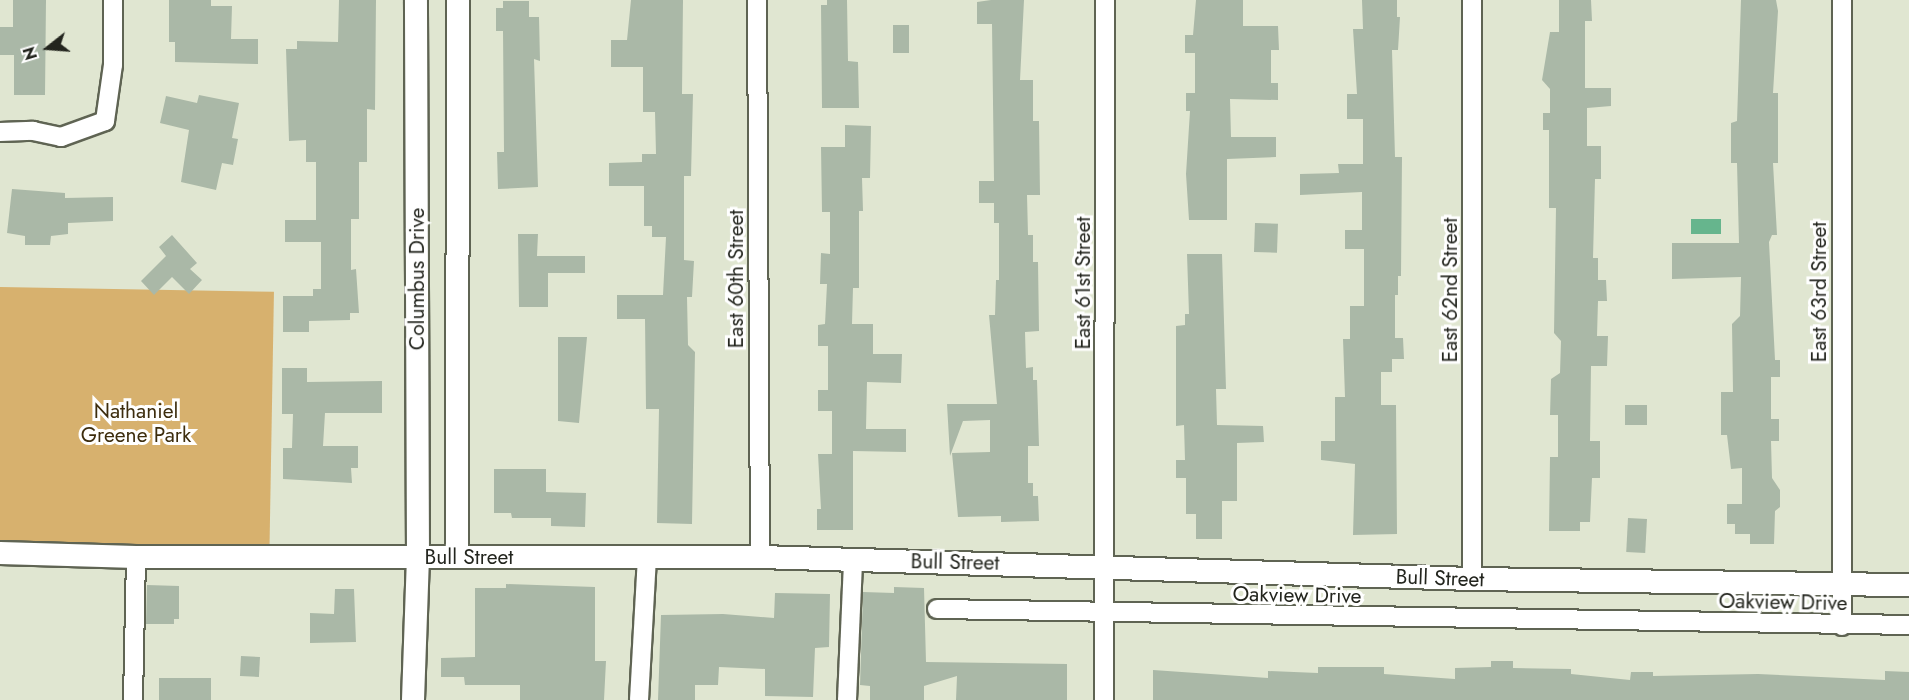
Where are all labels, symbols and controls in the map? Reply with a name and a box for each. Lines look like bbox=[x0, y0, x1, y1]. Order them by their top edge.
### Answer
north arrow bbox=[18, 18, 78, 78]
text: N bbox=[17, 44, 43, 63]
street label: Columbus Drive bbox=[404, 208, 430, 350]
street label: East 60th Street bbox=[723, 210, 749, 348]
street label: East 61st Street bbox=[1070, 217, 1096, 349]
street label: East 62nd Street bbox=[1437, 218, 1463, 362]
street label: East 63rd Street bbox=[1806, 222, 1832, 362]
park label: Nathaniel Greene Park bbox=[81, 398, 191, 448]
street label: Bull Street bbox=[425, 544, 513, 570]
street label: Bull Street bbox=[910, 549, 1000, 575]
street label: Bull Street bbox=[1395, 564, 1485, 592]
street label: Oakview Drive bbox=[1232, 581, 1362, 609]
street label: Oakview Drive bbox=[1718, 588, 1848, 616]

